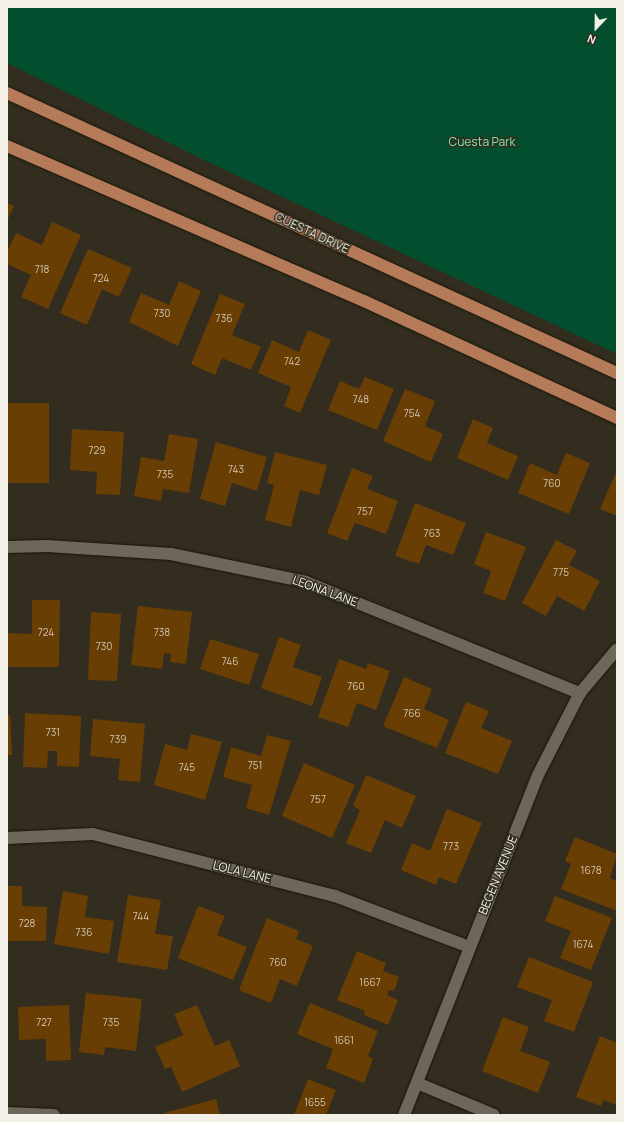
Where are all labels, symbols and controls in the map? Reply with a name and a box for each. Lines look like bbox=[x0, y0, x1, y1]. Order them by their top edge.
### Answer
north arrow bbox=[576, 8, 616, 48]
text: N bbox=[585, 31, 598, 48]
park label: Cuesta Park bbox=[449, 135, 515, 149]
street label: CUESTA DRIVE bbox=[273, 209, 351, 257]
house number: 718 bbox=[35, 264, 49, 276]
house number: 724 bbox=[93, 273, 109, 285]
house number: 730 bbox=[154, 308, 170, 320]
house number: 736 bbox=[216, 313, 232, 325]
house number: 742 bbox=[284, 356, 300, 368]
house number: 748 bbox=[353, 394, 369, 406]
house number: 754 bbox=[404, 408, 420, 420]
house number: 729 bbox=[89, 445, 105, 457]
house number: 743 bbox=[228, 464, 244, 476]
house number: 735 bbox=[157, 469, 173, 481]
house number: 760 bbox=[543, 478, 561, 490]
house number: 757 bbox=[357, 506, 373, 518]
house number: 763 bbox=[424, 528, 440, 540]
house number: 775 bbox=[553, 567, 569, 579]
street label: LEONA LANE bbox=[290, 573, 360, 609]
house number: 724 bbox=[38, 627, 54, 639]
house number: 738 bbox=[154, 627, 170, 639]
house number: 730 bbox=[96, 641, 112, 653]
house number: 746 bbox=[222, 656, 238, 668]
house number: 760 bbox=[347, 681, 365, 693]
house number: 766 bbox=[403, 708, 421, 720]
house number: 731 bbox=[46, 727, 60, 739]
house number: 739 bbox=[110, 734, 126, 746]
house number: 751 bbox=[248, 760, 262, 772]
house number: 745 bbox=[179, 762, 195, 774]
house number: 757 bbox=[310, 794, 326, 806]
street label: BEGEN AVENUE bbox=[476, 833, 520, 917]
house number: 773 bbox=[443, 841, 459, 853]
street label: LOLA LANE bbox=[211, 858, 273, 886]
house number: 1678 bbox=[581, 865, 601, 877]
house number: 744 bbox=[133, 911, 149, 923]
house number: 728 bbox=[19, 918, 35, 930]
house number: 736 bbox=[76, 927, 92, 939]
house number: 1674 bbox=[573, 939, 593, 951]
house number: 760 bbox=[269, 957, 287, 969]
house number: 1667 bbox=[359, 977, 381, 989]
house number: 727 bbox=[36, 1017, 52, 1029]
house number: 735 bbox=[103, 1017, 119, 1029]
house number: 1661 bbox=[334, 1035, 354, 1047]
house number: 1655 bbox=[304, 1097, 326, 1109]

